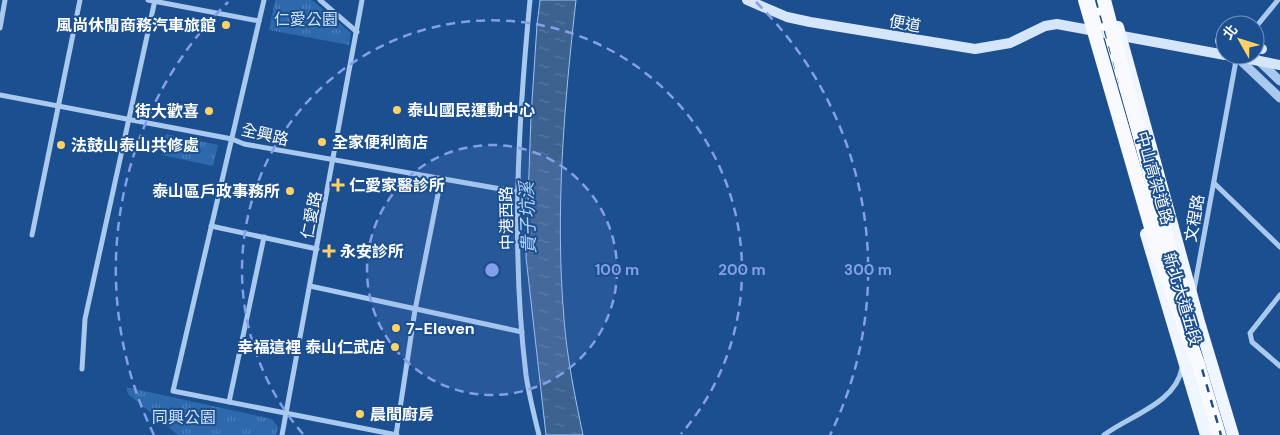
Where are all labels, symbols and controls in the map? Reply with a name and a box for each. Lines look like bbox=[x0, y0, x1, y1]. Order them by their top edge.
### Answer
park label: 仁愛公園 bbox=[274, 9, 338, 30]
street label: 便道 bbox=[887, 10, 923, 37]
place label: 風尚休閒商務汽車旅館 bbox=[56, 15, 216, 36]
north arrow bbox=[1215, 15, 1265, 65]
marker: 風尚休閒商務汽車旅館 bbox=[220, 19, 232, 31]
text: 北 bbox=[1218, 21, 1241, 43]
place label: 泰山國民運動中心 bbox=[407, 100, 535, 121]
place label: 街大歡喜 bbox=[135, 101, 199, 122]
marker: 泰山國民運動中心 bbox=[391, 104, 403, 116]
marker: 街大歡喜 bbox=[203, 105, 215, 117]
street label: 全興路 bbox=[239, 119, 291, 150]
street label: 中山高架道路 bbox=[1131, 129, 1178, 227]
place label: 全家便利商店 bbox=[332, 132, 428, 153]
place label: 法鼓山泰山共修處 bbox=[71, 135, 199, 156]
marker: 全家便利商店 bbox=[316, 136, 328, 148]
marker: 法鼓山泰山共修處 bbox=[55, 139, 67, 151]
place label: 仁愛家醫診所 bbox=[349, 175, 445, 196]
marker: 仁愛家醫診所 bbox=[331, 178, 345, 192]
water label: 貴子坑溪 bbox=[515, 179, 541, 254]
place label: 泰山區戶政事務所 bbox=[152, 181, 280, 202]
marker: 泰山區戶政事務所 bbox=[284, 185, 296, 197]
street label: 中港西路 bbox=[495, 186, 518, 250]
street label: 仁愛路 bbox=[297, 190, 326, 241]
street label: 文程路 bbox=[1180, 193, 1209, 244]
place label: 永安診所 bbox=[340, 241, 404, 262]
marker: 永安診所 bbox=[322, 244, 336, 258]
street label: 新北大道五段 bbox=[1158, 250, 1207, 348]
text: 100 m bbox=[595, 260, 639, 280]
text: 200 m bbox=[718, 260, 766, 280]
text: 300 m bbox=[844, 260, 892, 280]
centre of rings bbox=[483, 261, 501, 279]
place label: 7-Eleven bbox=[406, 318, 475, 339]
marker: 7-Eleven bbox=[390, 322, 402, 334]
place label: 幸福這裡 泰山仁武店 bbox=[237, 337, 385, 358]
marker: 幸福這裡 泰山仁武店 bbox=[389, 341, 401, 353]
place label: 晨間廚房 bbox=[370, 404, 434, 425]
park label: 同興公園 bbox=[152, 407, 216, 428]
marker: 晨間廚房 bbox=[354, 408, 366, 420]

